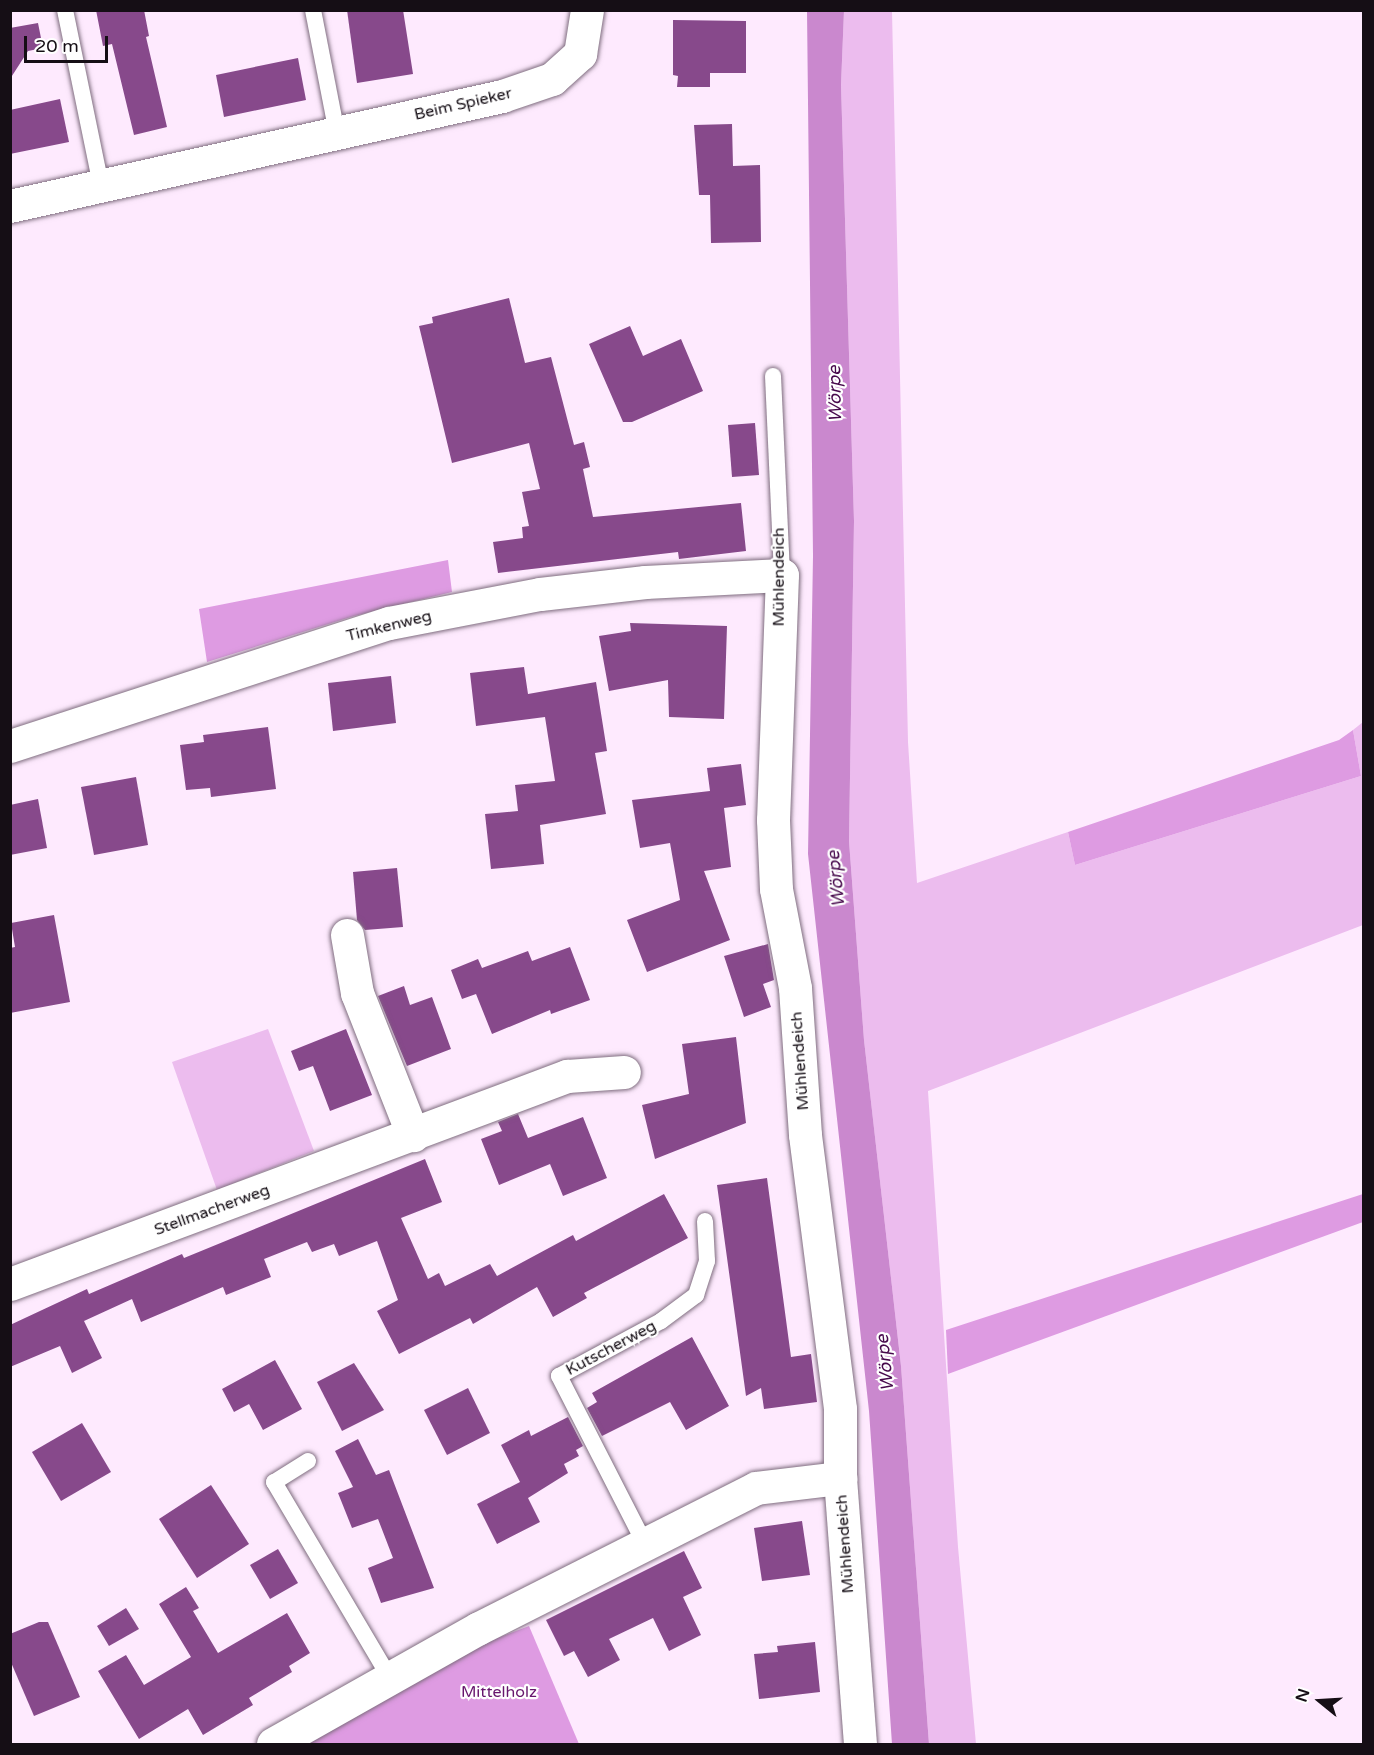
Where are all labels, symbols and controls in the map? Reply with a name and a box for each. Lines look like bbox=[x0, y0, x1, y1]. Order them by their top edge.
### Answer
scale bar bbox=[27, 24, 111, 62]
text: 20 m bbox=[35, 35, 79, 57]
street label: Beim Spieker bbox=[412, 83, 514, 125]
water label: Wörpe bbox=[824, 365, 846, 423]
street label: Mühlendeich bbox=[769, 528, 789, 626]
street label: Timkenweg bbox=[344, 606, 434, 646]
water label: Wörpe bbox=[822, 850, 850, 908]
street label: Mühlendeich bbox=[787, 1011, 813, 1111]
street label: Stellmacherweg bbox=[152, 1180, 272, 1240]
street label: Kutscherweg bbox=[563, 1316, 659, 1380]
water label: Wörpe bbox=[871, 1334, 899, 1392]
street label: Mühlendeich bbox=[832, 1494, 858, 1594]
north arrow bbox=[1290, 1671, 1350, 1731]
park label: Mittelholz bbox=[461, 1682, 537, 1702]
text: N bbox=[1291, 1686, 1314, 1705]

